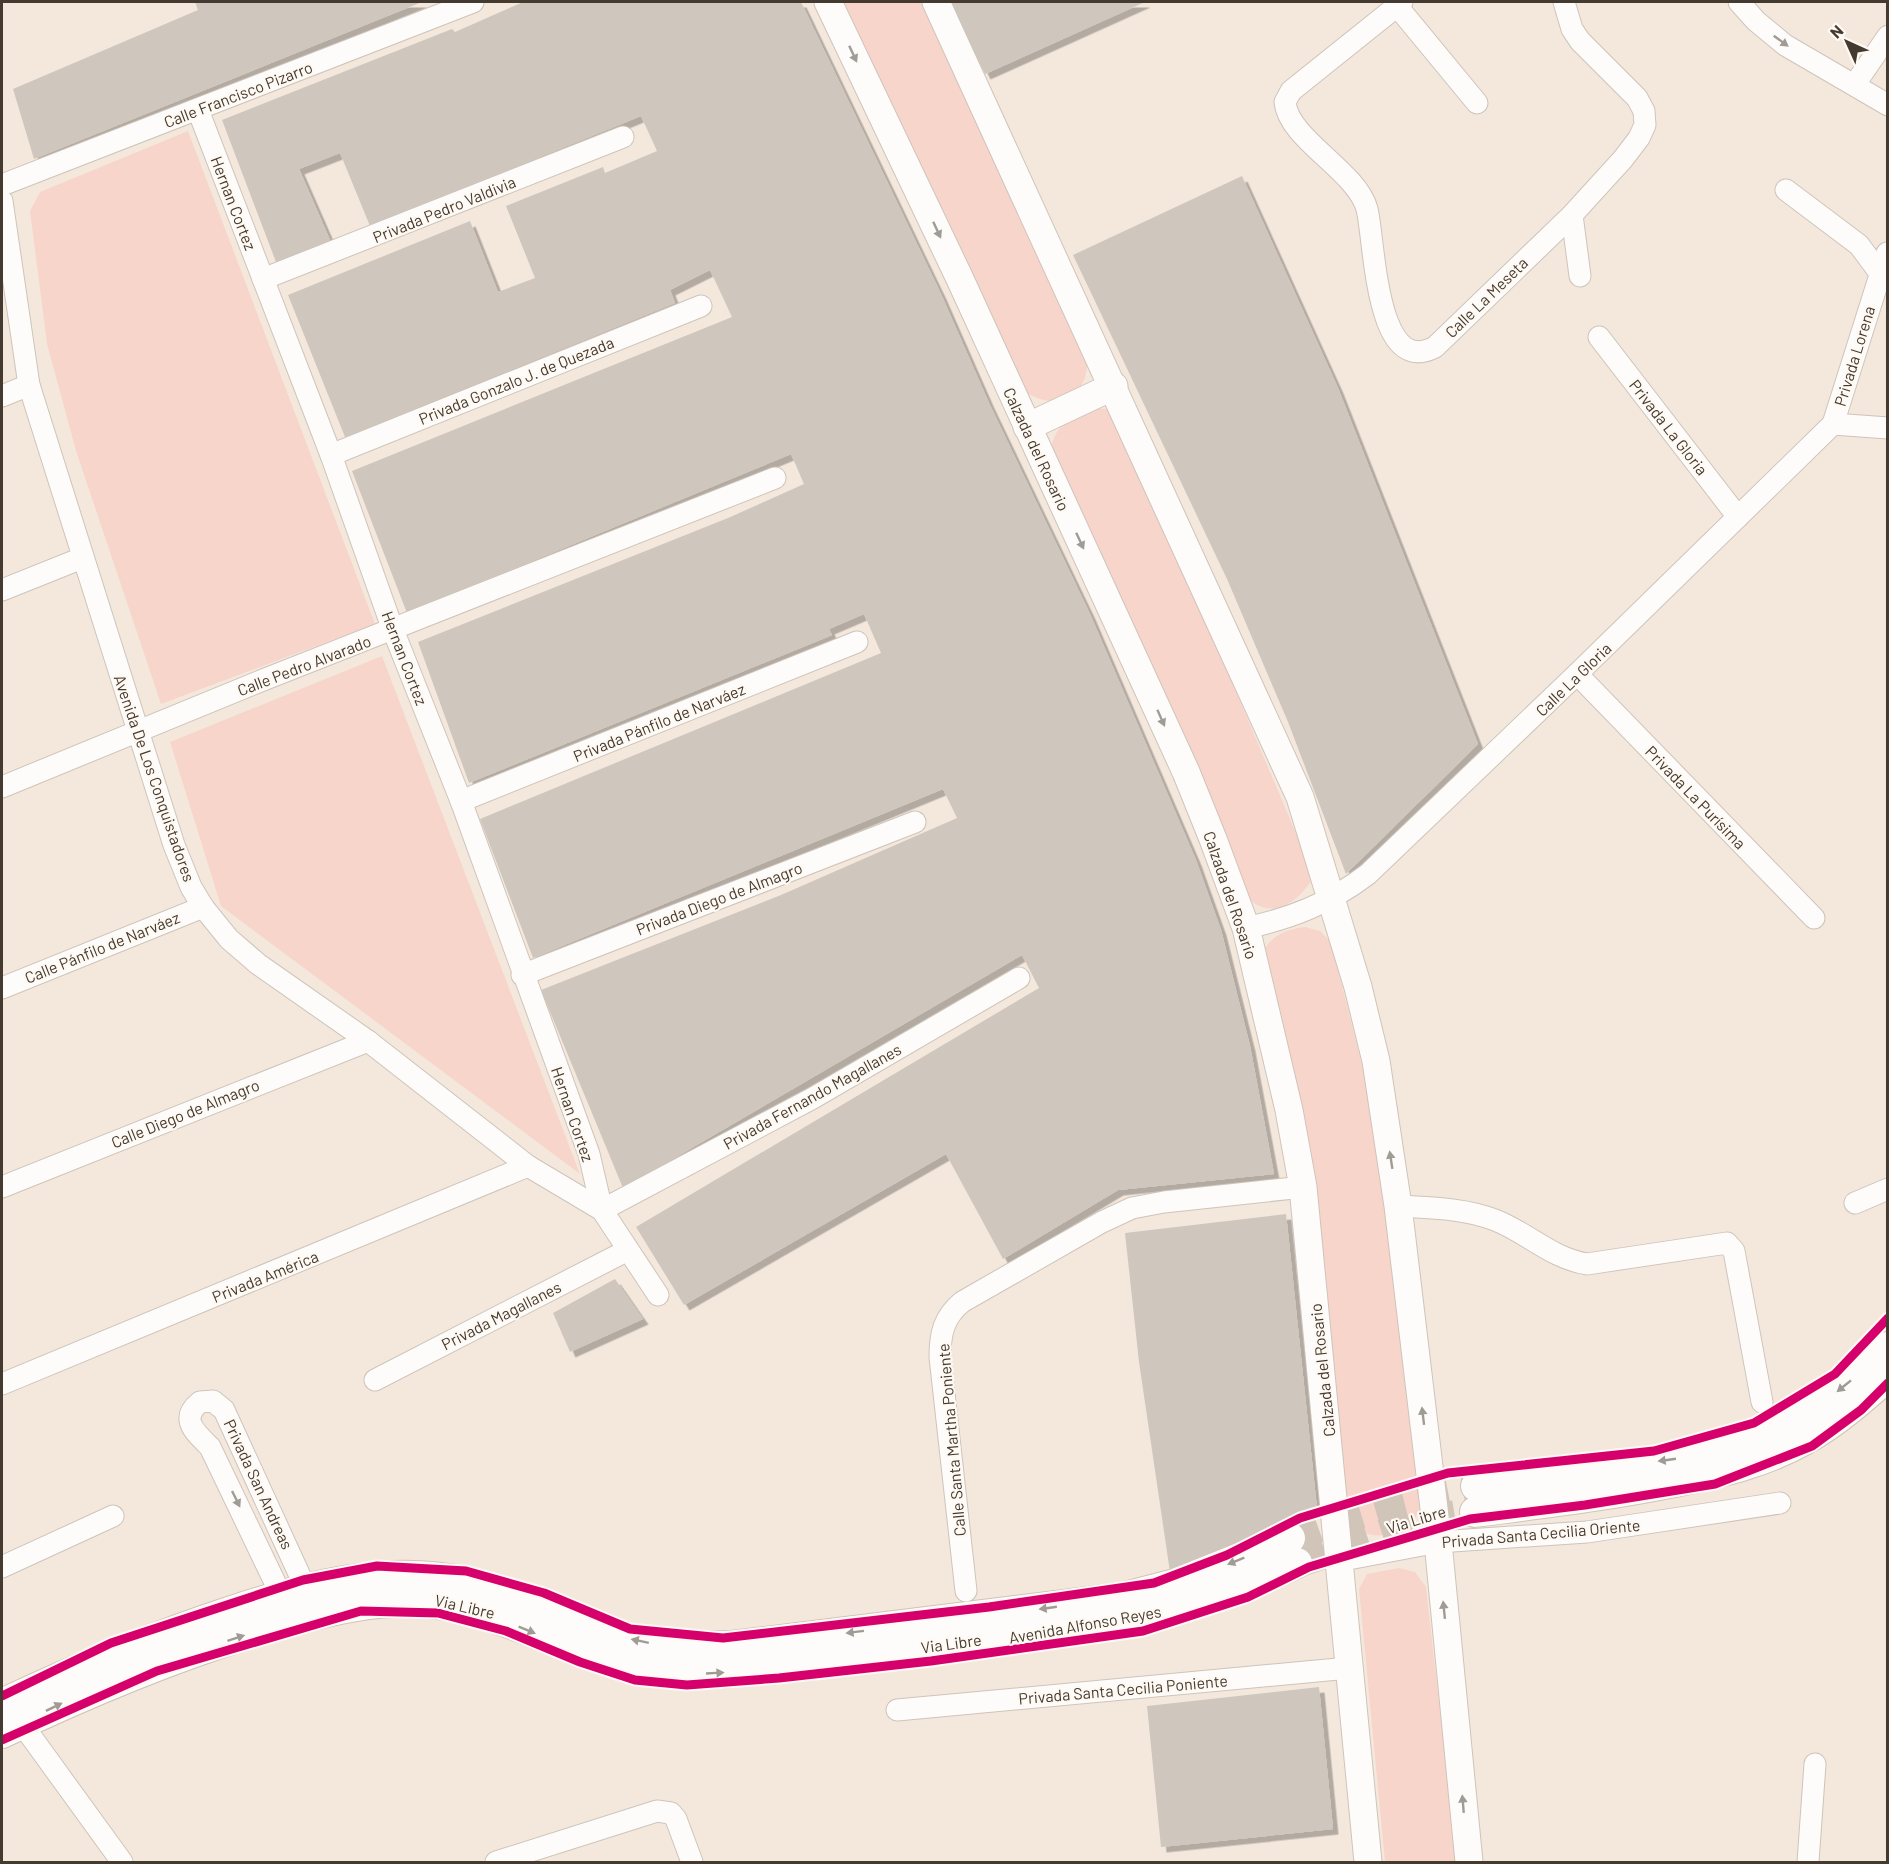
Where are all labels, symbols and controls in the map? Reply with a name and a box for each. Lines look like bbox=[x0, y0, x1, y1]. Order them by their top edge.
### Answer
north arrow bbox=[1817, 12, 1877, 72]
text: N bbox=[1826, 21, 1847, 42]
one-way arrow bbox=[1773, 35, 1789, 47]
one-way arrow bbox=[849, 46, 858, 63]
street label: Calle Francisco Pizarro bbox=[161, 57, 315, 131]
street label: Hernan Cortez bbox=[207, 153, 261, 253]
street label: Privada Pedro Valdivia bbox=[370, 172, 518, 246]
one-way arrow bbox=[932, 222, 941, 239]
street label: Calle La Meseta bbox=[1441, 253, 1531, 341]
street label: Privada Lorena bbox=[1830, 304, 1878, 408]
street label: Privada Gonzalo J. de Quezada bbox=[416, 332, 616, 428]
street label: Privada La Gloria bbox=[1626, 376, 1712, 478]
street label: Calzada del Rosario bbox=[1000, 384, 1074, 514]
one-way arrow bbox=[1075, 532, 1085, 550]
street label: Hernan Cortez bbox=[378, 608, 432, 708]
street label: Calle Pedro Alvarado bbox=[235, 631, 373, 699]
street label: Calle La Gloria bbox=[1531, 638, 1615, 720]
street label: Avenida De Los Conquistadores bbox=[111, 672, 199, 884]
street label: Privada Pánfilo de Narváez bbox=[570, 679, 748, 765]
one-way arrow bbox=[1157, 709, 1167, 727]
street label: Privada La Purísima bbox=[1642, 741, 1750, 853]
street label: Calzada del Rosario bbox=[1200, 829, 1262, 961]
street label: Privada Diego de Almagro bbox=[633, 858, 805, 938]
street label: Calle Pánfilo de Narváez bbox=[22, 907, 182, 987]
street label: Privada Fernando Magallanes bbox=[720, 1039, 904, 1153]
street label: Hernan Cortez bbox=[548, 1064, 598, 1164]
street label: Calle Diego de Almagro bbox=[108, 1075, 262, 1151]
one-way arrow bbox=[1386, 1151, 1395, 1170]
street label: Privada América bbox=[209, 1246, 321, 1306]
street label: Privada Magallanes bbox=[438, 1277, 564, 1353]
street label: Calzada del Rosario bbox=[1306, 1302, 1338, 1438]
street label: Calle Santa Martha Poniente bbox=[933, 1343, 969, 1537]
one-way arrow bbox=[1837, 1379, 1852, 1392]
one-way arrow bbox=[1418, 1407, 1428, 1426]
street label: Privada San Andreas bbox=[221, 1416, 297, 1552]
one-way arrow bbox=[1658, 1456, 1677, 1465]
one-way arrow bbox=[231, 1491, 240, 1508]
street label: Via Libre bbox=[1384, 1501, 1448, 1537]
street label: Privada Santa Cecilia Oriente bbox=[1441, 1515, 1641, 1551]
one-way arrow bbox=[1227, 1556, 1245, 1566]
street label: Via Libre bbox=[433, 1590, 497, 1622]
street label: Avenida Alfonso Reyes bbox=[1007, 1601, 1163, 1647]
one-way arrow bbox=[1440, 1601, 1449, 1620]
one-way arrow bbox=[1039, 1603, 1058, 1612]
one-way arrow bbox=[518, 1626, 536, 1635]
one-way arrow bbox=[845, 1627, 864, 1636]
street label: Via Libre bbox=[919, 1629, 983, 1657]
one-way arrow bbox=[227, 1632, 245, 1642]
one-way arrow bbox=[630, 1636, 649, 1645]
one-way arrow bbox=[706, 1668, 725, 1677]
street label: Privada Santa Cecilia Poniente bbox=[1018, 1670, 1228, 1708]
one-way arrow bbox=[45, 1703, 63, 1713]
one-way arrow bbox=[1458, 1795, 1468, 1814]

